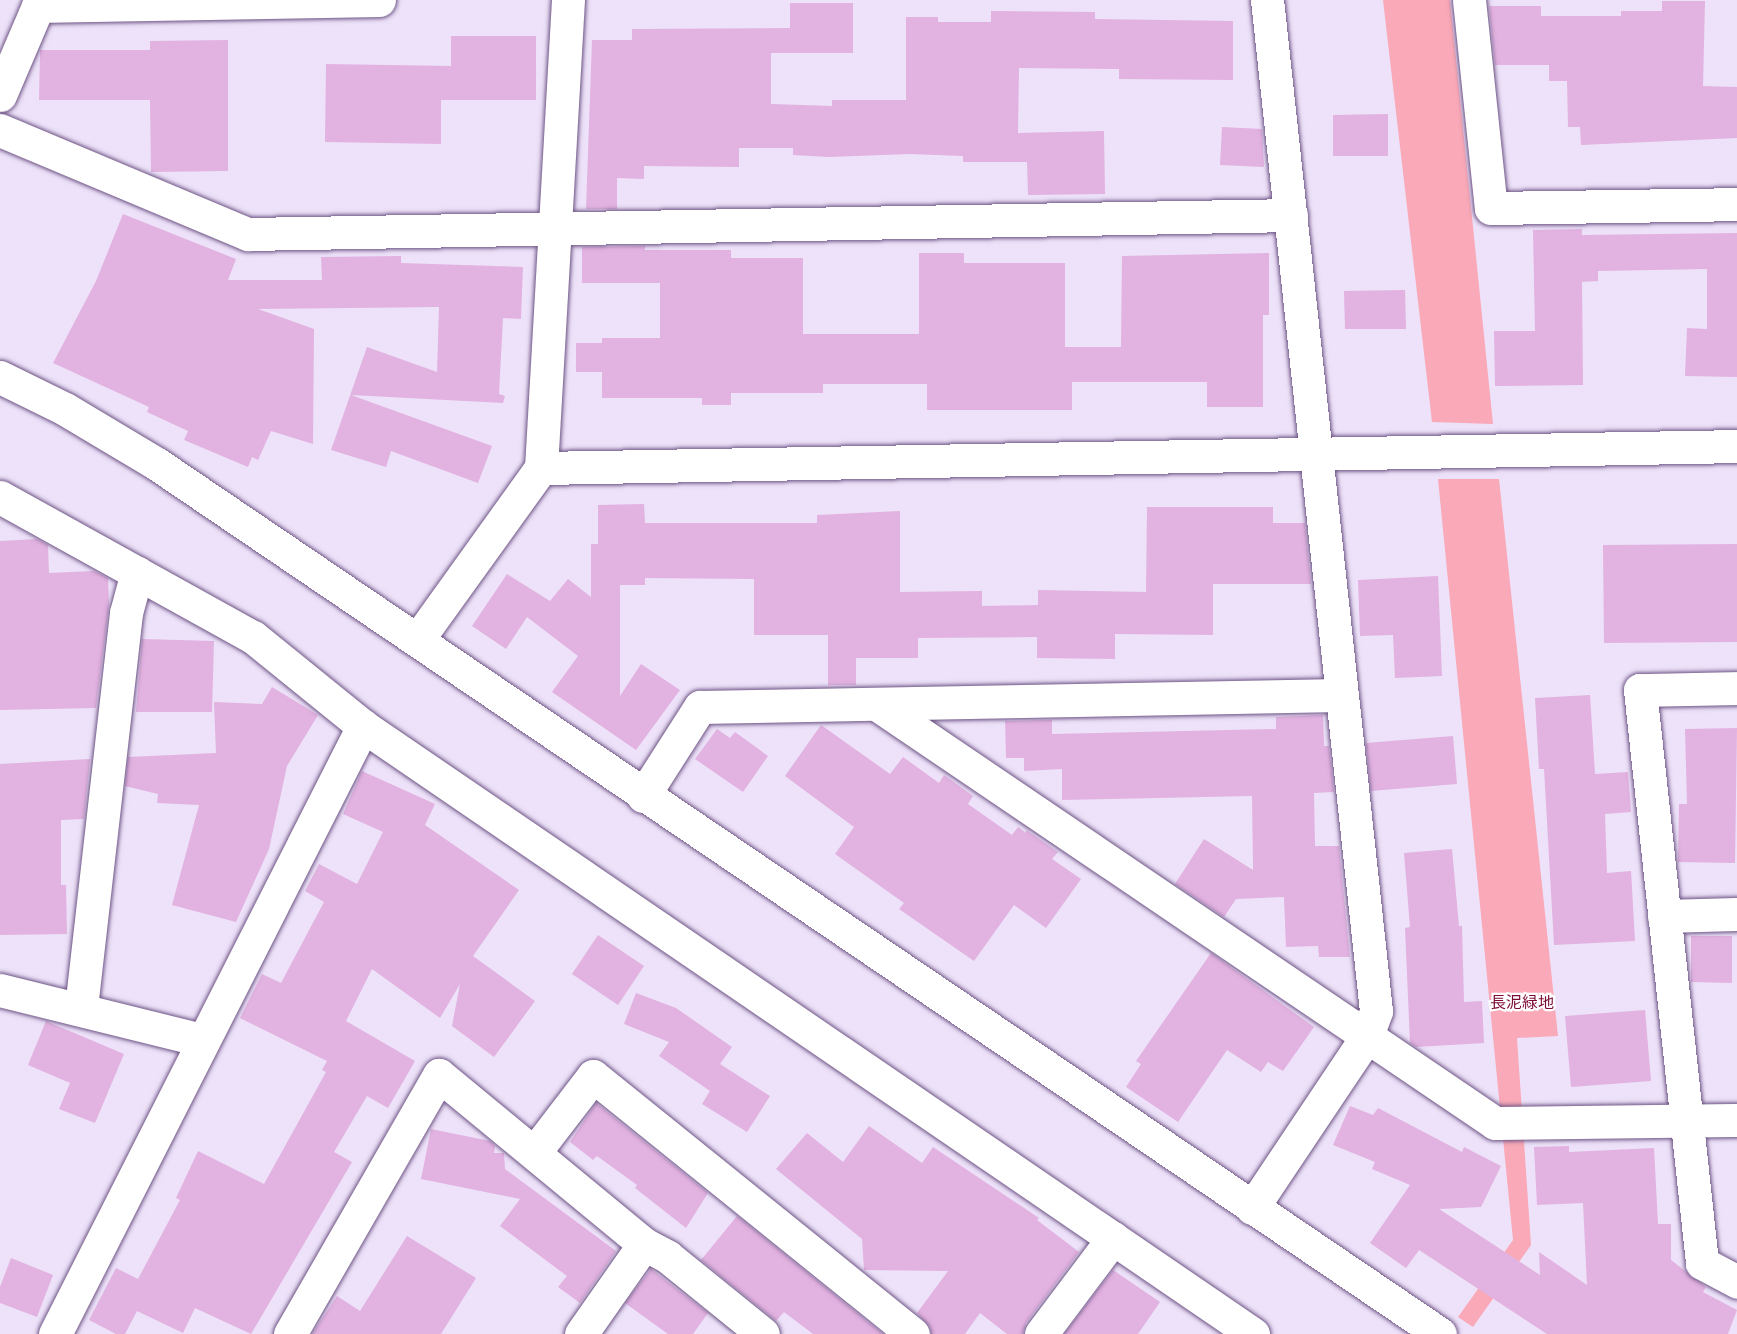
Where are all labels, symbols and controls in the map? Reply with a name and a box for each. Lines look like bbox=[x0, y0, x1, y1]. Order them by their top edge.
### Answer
park label: 長泥緑地 bbox=[1490, 993, 1554, 1013]

